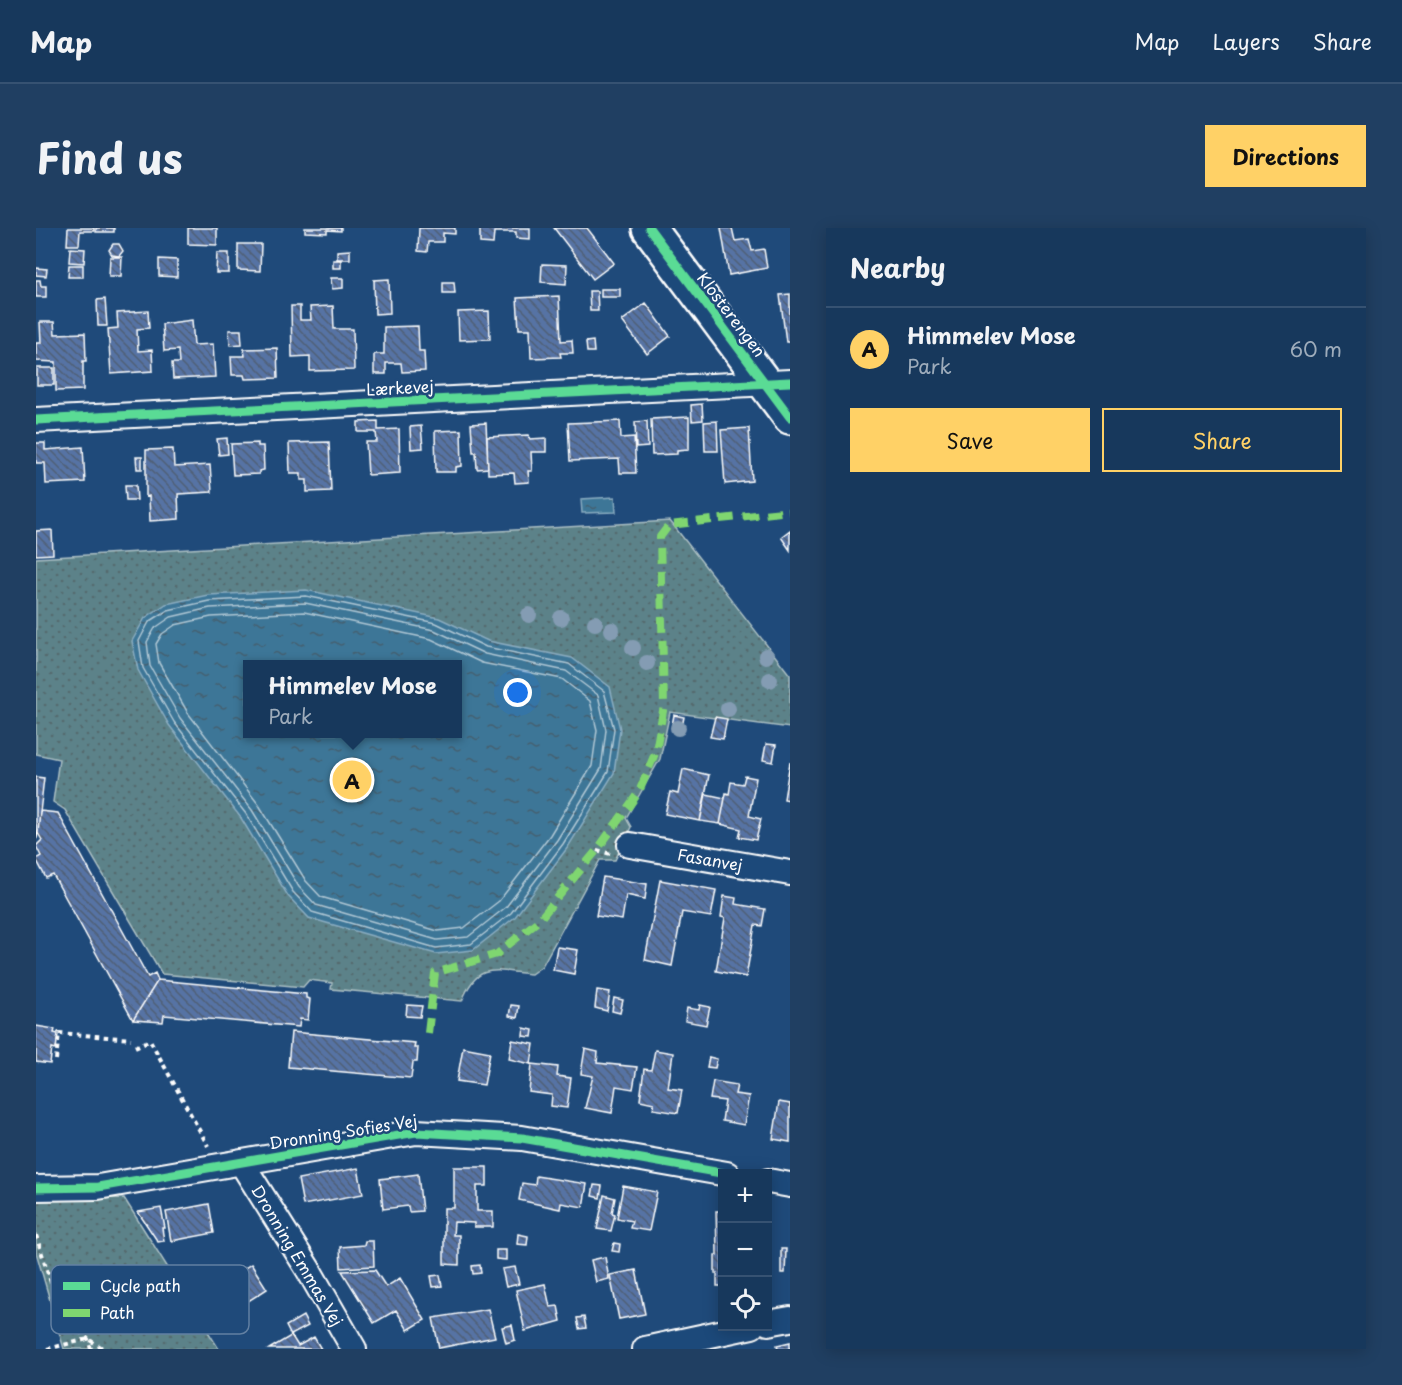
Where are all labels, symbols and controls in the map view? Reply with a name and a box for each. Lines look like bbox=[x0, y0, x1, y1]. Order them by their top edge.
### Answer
text: Map bbox=[30, 20, 92, 63]
text: Map bbox=[1135, 25, 1179, 57]
text: Layers bbox=[1212, 25, 1280, 57]
text: Share bbox=[1313, 25, 1372, 57]
text: Find us bbox=[36, 125, 183, 188]
button: Directions bbox=[1205, 125, 1366, 187]
text: Nearby bbox=[850, 248, 945, 287]
street label: Klosterengen bbox=[692, 266, 772, 362]
text: Himmelev Mose bbox=[907, 318, 1076, 351]
text: A bbox=[862, 334, 877, 364]
text: 60 m bbox=[1290, 334, 1342, 364]
text: Park bbox=[907, 351, 952, 381]
street label: Lærkevej bbox=[366, 373, 434, 401]
button: Save bbox=[850, 408, 1090, 472]
button: Share bbox=[1102, 408, 1342, 472]
popup bbox=[243, 660, 462, 738]
text: Himmelev Mose bbox=[268, 668, 437, 701]
your location bbox=[503, 678, 532, 707]
text: Park bbox=[268, 701, 313, 731]
pin: A bbox=[332, 758, 372, 802]
street label: Fasanvej bbox=[676, 841, 744, 877]
street label: Dronning Sofies Vej bbox=[267, 1107, 419, 1155]
map controls bbox=[718, 1169, 772, 1331]
button: + bbox=[718, 1169, 772, 1223]
street label: Dronning Emmas Vej bbox=[246, 1180, 350, 1330]
button: − bbox=[718, 1223, 772, 1277]
legend bbox=[51, 1265, 249, 1334]
text: Cycle path bbox=[100, 1273, 181, 1297]
button: locate bbox=[718, 1277, 772, 1331]
text: Path bbox=[100, 1300, 135, 1324]

